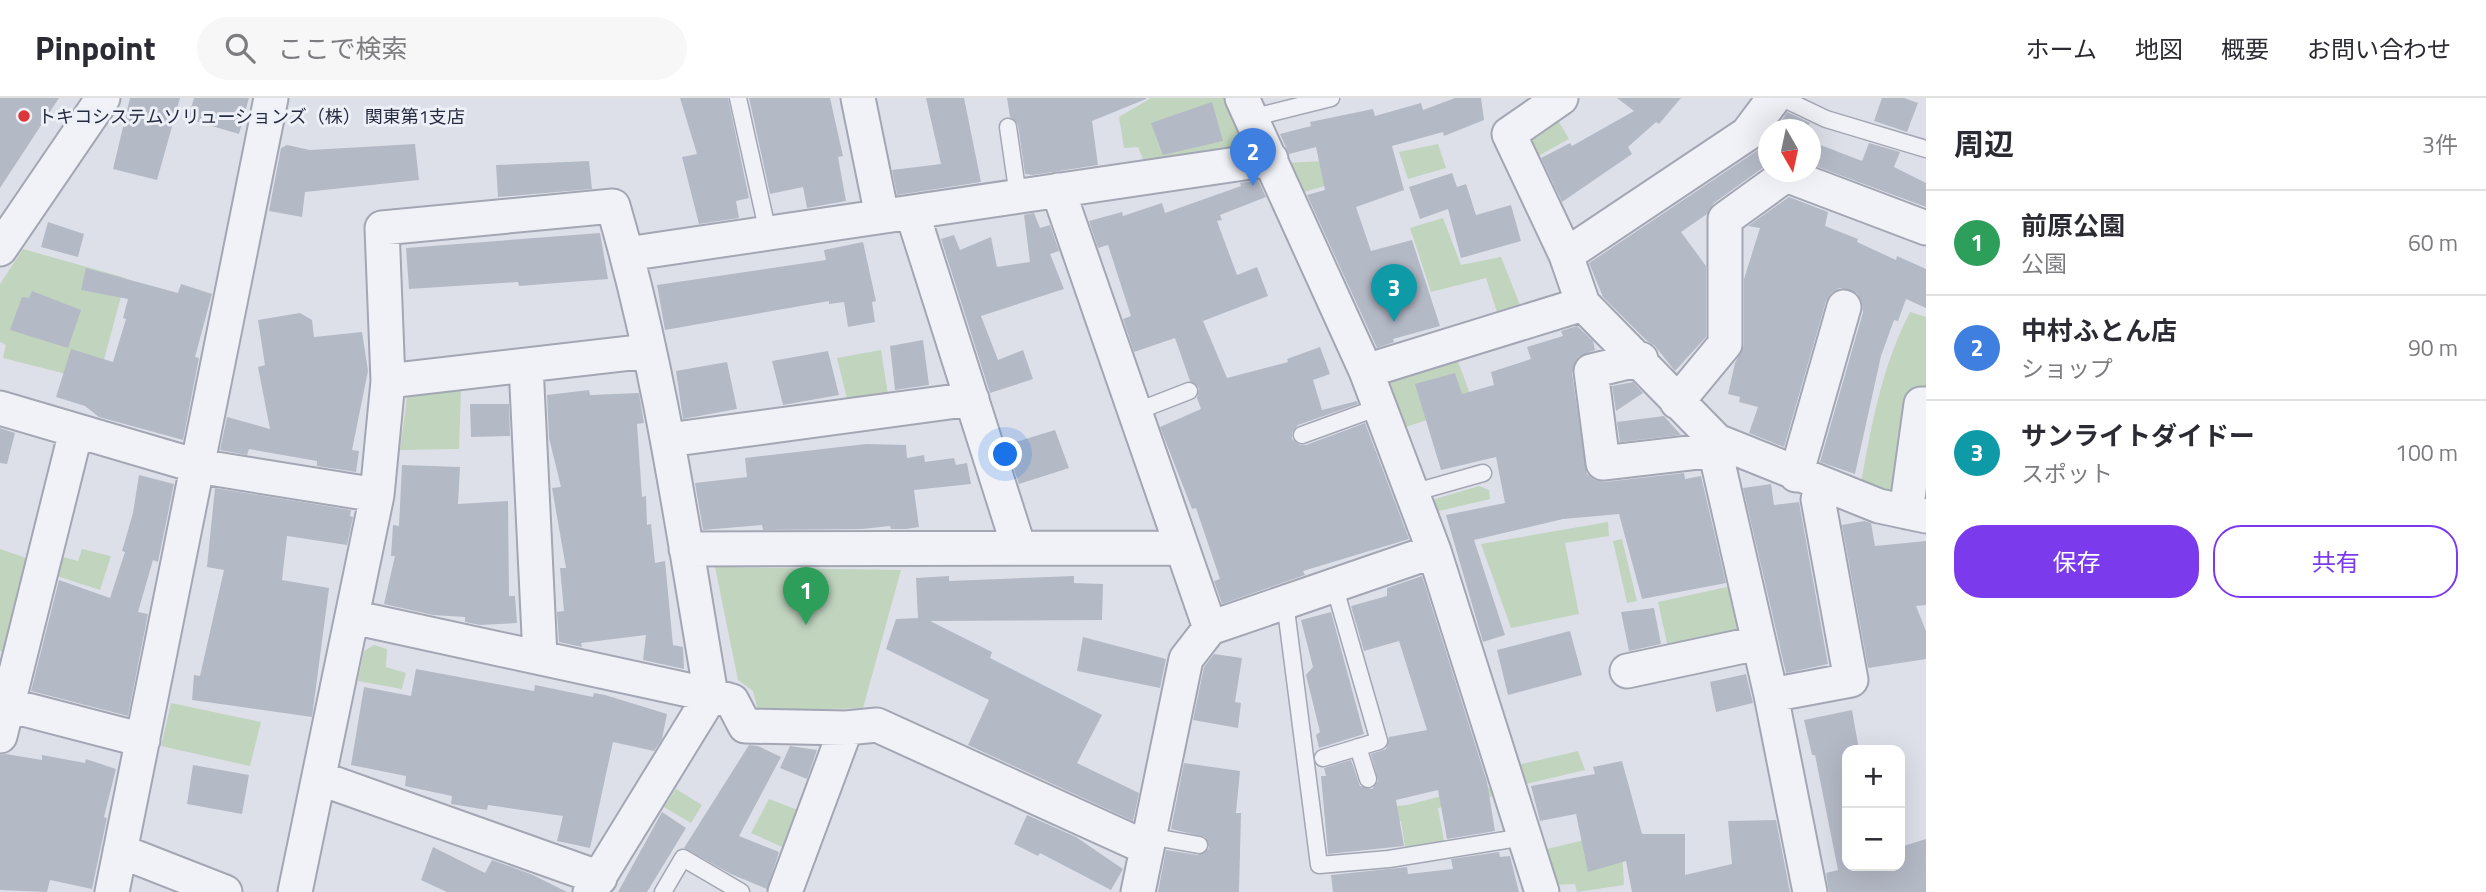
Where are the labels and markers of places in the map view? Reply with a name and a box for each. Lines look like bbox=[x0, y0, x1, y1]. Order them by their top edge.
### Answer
place label: トキコシステムソリューションズ（株） 関東第1支店 bbox=[38, 103, 465, 130]
marker: トキコシステムソリューションズ（株） 関東第1支店 bbox=[16, 108, 32, 124]
pin: 2 bbox=[1230, 128, 1276, 186]
pin: 3 bbox=[1371, 264, 1417, 322]
pin: 1 bbox=[783, 567, 829, 625]

